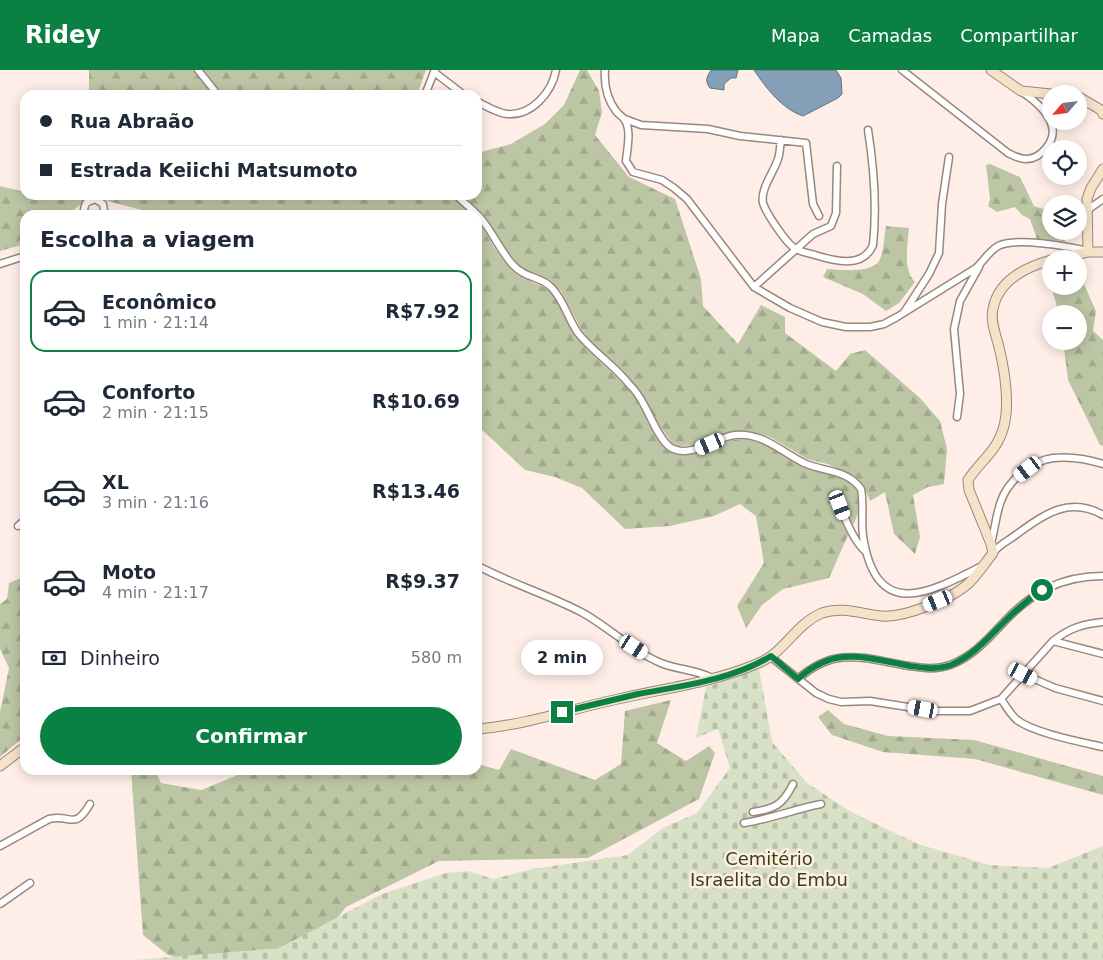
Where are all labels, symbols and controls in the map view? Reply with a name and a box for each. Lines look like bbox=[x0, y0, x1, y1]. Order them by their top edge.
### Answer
text: Ridey bbox=[25, 21, 101, 49]
text: Mapa bbox=[771, 25, 820, 46]
text: Camadas bbox=[848, 25, 932, 46]
text: Compartilhar bbox=[960, 25, 1078, 46]
north arrow bbox=[1042, 85, 1088, 130]
map controls bbox=[1042, 85, 1087, 350]
text: Rua Abraão bbox=[70, 110, 194, 132]
button: locate bbox=[1042, 140, 1087, 185]
text: Estrada Keiichi Matsumoto bbox=[70, 159, 357, 181]
button: layers bbox=[1042, 195, 1087, 240]
text: Escolha a viagem bbox=[40, 227, 255, 252]
button: + bbox=[1042, 250, 1087, 295]
icon: car bbox=[42, 289, 87, 334]
text: Econômico bbox=[102, 291, 217, 313]
text: R$7.92 bbox=[385, 300, 460, 322]
button: − bbox=[1042, 305, 1087, 350]
text: 1 min · 21:14 bbox=[102, 313, 209, 332]
icon: car bbox=[42, 379, 87, 424]
text: Conforto bbox=[102, 381, 195, 403]
text: R$10.69 bbox=[372, 390, 460, 412]
text: 2 min · 21:15 bbox=[102, 403, 209, 422]
car bbox=[693, 431, 726, 457]
car bbox=[1011, 454, 1044, 484]
icon: car bbox=[42, 469, 87, 514]
text: XL bbox=[102, 471, 129, 493]
text: R$13.46 bbox=[372, 480, 460, 502]
car bbox=[827, 488, 852, 522]
text: 3 min · 21:16 bbox=[102, 493, 209, 512]
icon: car bbox=[42, 559, 87, 604]
text: Moto bbox=[102, 561, 156, 583]
text: R$9.37 bbox=[385, 570, 460, 592]
route start bbox=[1031, 579, 1053, 601]
text: 4 min · 21:17 bbox=[102, 583, 209, 602]
car bbox=[921, 588, 954, 614]
car bbox=[617, 633, 650, 661]
callout: 2 min bbox=[521, 640, 603, 674]
icon: cash bbox=[40, 644, 68, 672]
text: Dinheiro bbox=[80, 647, 160, 669]
text: 580 m bbox=[411, 648, 462, 667]
text: 2 min bbox=[537, 648, 587, 667]
car bbox=[1006, 661, 1039, 687]
car bbox=[906, 699, 939, 719]
route end bbox=[551, 701, 573, 723]
button: Confirmar bbox=[40, 707, 462, 765]
park label: Cemitério Israelita do Embu bbox=[690, 848, 848, 890]

